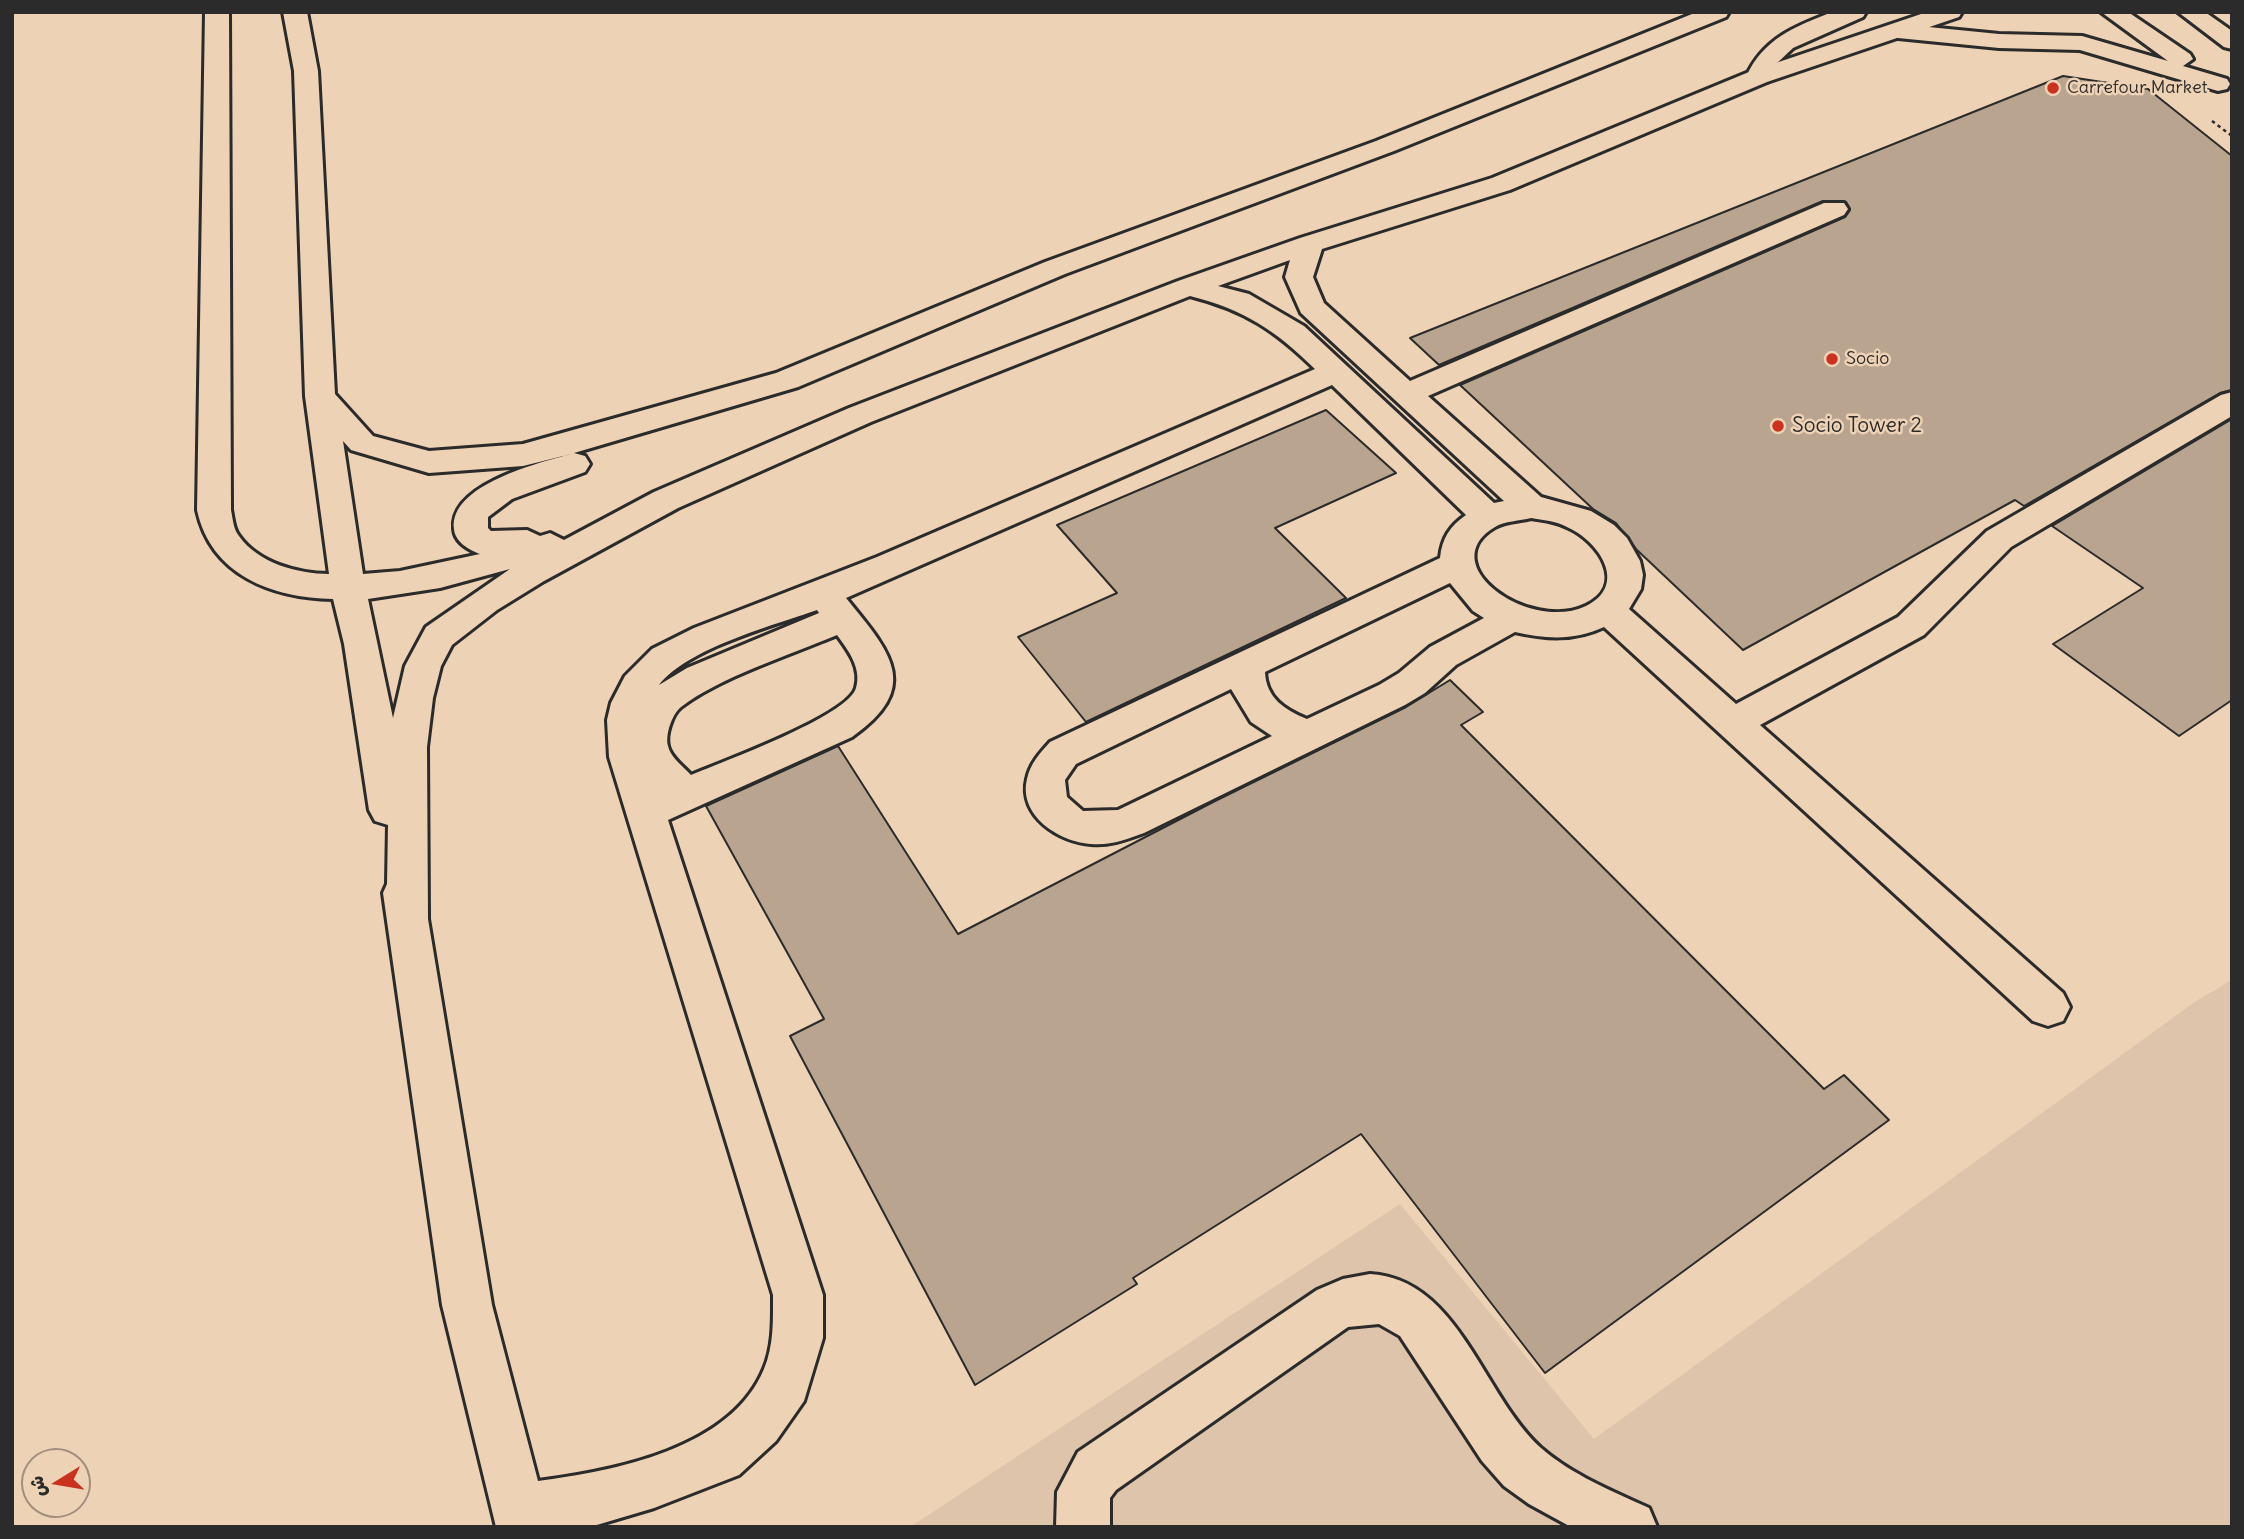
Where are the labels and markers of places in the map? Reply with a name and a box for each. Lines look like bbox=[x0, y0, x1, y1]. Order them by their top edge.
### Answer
place label: Carrefour Market bbox=[2067, 77, 2208, 99]
marker: Carrefour Market bbox=[2045, 80, 2061, 96]
place label: Socio bbox=[1846, 348, 1889, 370]
marker: Socio bbox=[1824, 351, 1840, 367]
place label: Socio Tower 2 bbox=[1792, 413, 1922, 439]
marker: Socio Tower 2 bbox=[1770, 418, 1786, 434]

